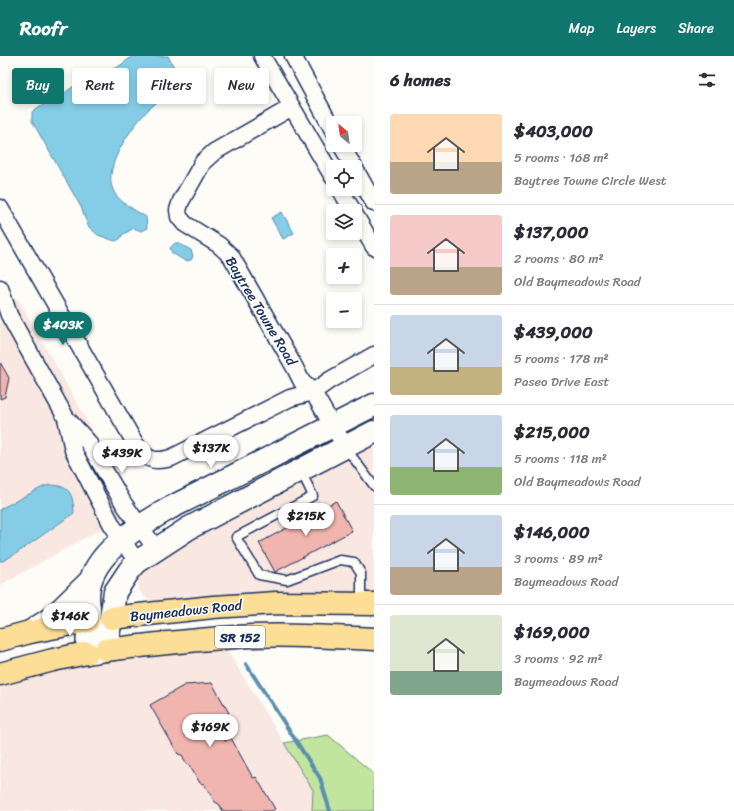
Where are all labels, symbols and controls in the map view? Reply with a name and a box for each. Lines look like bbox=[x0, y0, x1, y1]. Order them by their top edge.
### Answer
text: Roofr bbox=[20, 12, 67, 45]
text: Map bbox=[569, 16, 594, 41]
text: Layers bbox=[616, 16, 656, 41]
text: Share bbox=[678, 16, 714, 41]
text: 6 homes bbox=[390, 65, 450, 95]
chip: Buy bbox=[12, 68, 64, 104]
chip: Rent bbox=[72, 68, 129, 104]
chip: Filters bbox=[137, 68, 206, 104]
chip: New bbox=[214, 68, 269, 104]
icon: filters bbox=[696, 69, 718, 91]
north arrow bbox=[326, 116, 362, 152]
map controls bbox=[326, 116, 362, 328]
text: $403,000 bbox=[514, 116, 593, 146]
icon: home bbox=[422, 130, 470, 178]
text: 5 rooms · 168 m² bbox=[514, 146, 609, 169]
button: locate bbox=[326, 160, 362, 196]
text: Baytree Towne Circle West bbox=[514, 169, 667, 192]
button: layers bbox=[326, 204, 362, 240]
text: $137,000 bbox=[514, 217, 589, 247]
icon: home bbox=[422, 231, 470, 279]
text: 2 rooms · 80 m² bbox=[514, 247, 604, 270]
button: + bbox=[326, 248, 362, 284]
street label: Baytree Towne Road bbox=[218, 251, 305, 372]
text: Old Baymeadows Road bbox=[514, 270, 641, 293]
button: − bbox=[326, 292, 362, 328]
pin: $403K bbox=[35, 312, 91, 346]
text: $403K bbox=[43, 313, 83, 336]
text: $439,000 bbox=[514, 317, 593, 347]
icon: home bbox=[422, 331, 470, 379]
text: 5 rooms · 178 m² bbox=[514, 347, 609, 370]
text: Paseo Drive East bbox=[514, 370, 609, 393]
text: $215,000 bbox=[514, 417, 590, 447]
icon: home bbox=[422, 431, 470, 479]
pin: $137K bbox=[183, 435, 239, 469]
text: $137K bbox=[193, 436, 229, 459]
pin: $439K bbox=[94, 440, 150, 474]
text: $439K bbox=[102, 441, 142, 464]
text: 5 rooms · 118 m² bbox=[514, 447, 607, 470]
text: Old Baymeadows Road bbox=[514, 470, 641, 493]
pin: $215K bbox=[278, 503, 334, 537]
text: $215K bbox=[287, 504, 325, 527]
text: $146,000 bbox=[514, 517, 590, 547]
icon: home bbox=[422, 531, 470, 579]
text: 3 rooms · 89 m² bbox=[514, 547, 603, 570]
text: Baymeadows Road bbox=[514, 570, 618, 593]
street label: Baymeadows Road bbox=[129, 593, 245, 629]
pin: $146K bbox=[42, 603, 98, 637]
text: $146K bbox=[51, 604, 89, 627]
text: $169,000 bbox=[514, 617, 590, 647]
road number: SR 152 bbox=[215, 626, 265, 648]
icon: home bbox=[422, 631, 470, 679]
text: 3 rooms · 92 m² bbox=[514, 647, 603, 670]
text: Baymeadows Road bbox=[514, 670, 618, 693]
pin: $169K bbox=[182, 714, 238, 748]
text: $169K bbox=[191, 715, 229, 738]

